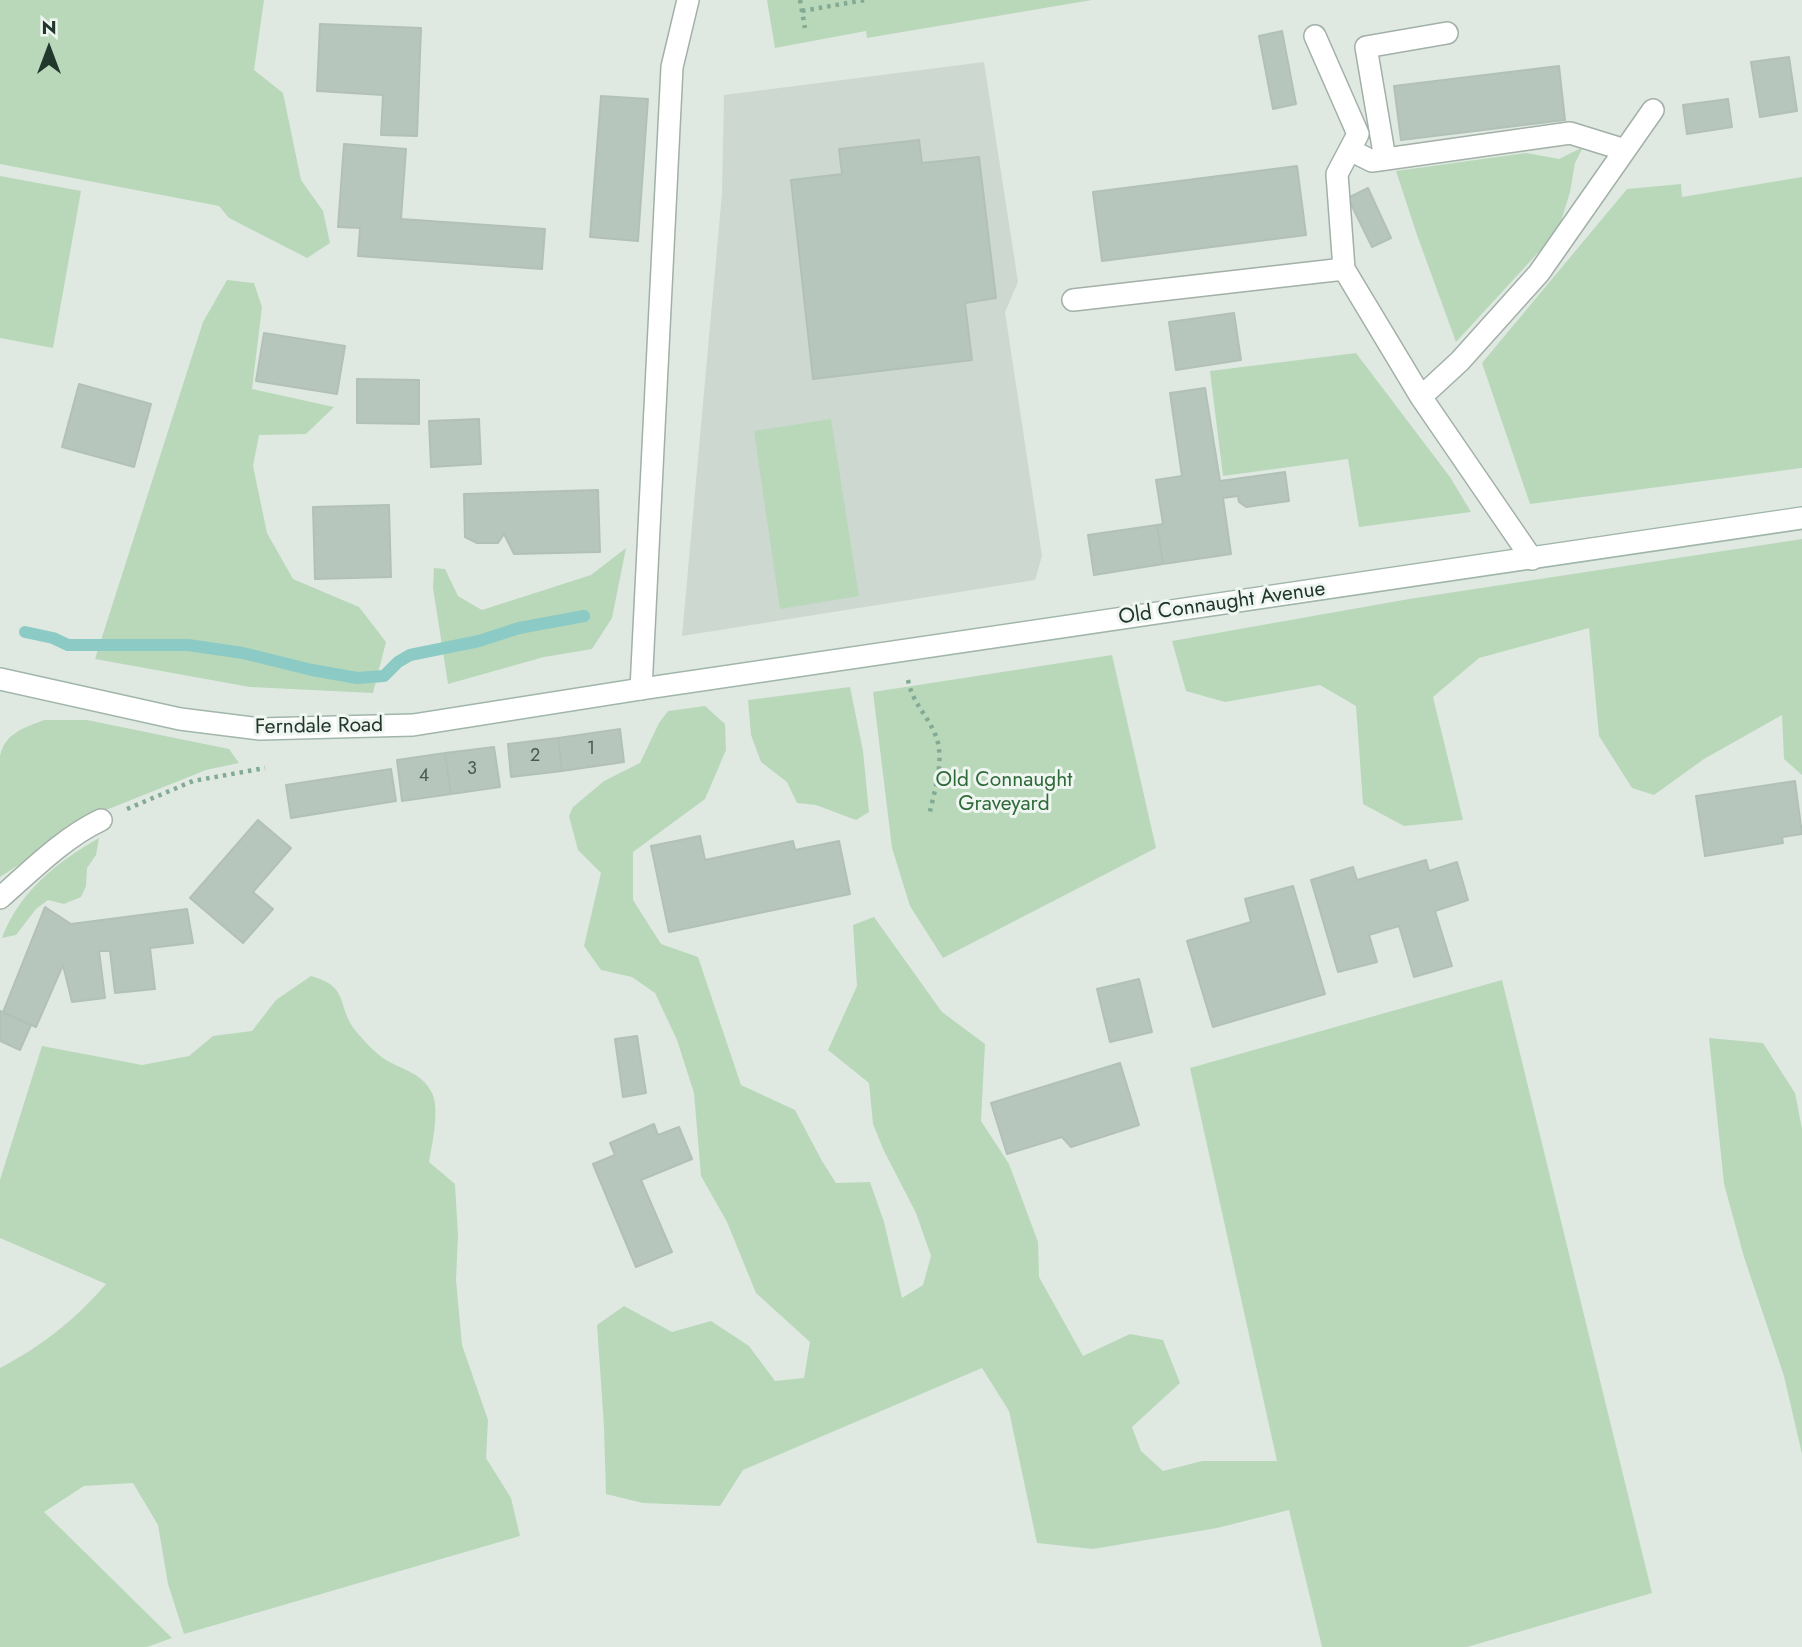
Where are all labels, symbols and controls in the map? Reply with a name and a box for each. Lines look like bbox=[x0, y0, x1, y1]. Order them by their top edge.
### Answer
north arrow bbox=[14, 14, 84, 84]
text: N bbox=[41, 14, 57, 41]
street label: Old Connaught Avenue bbox=[1117, 577, 1327, 631]
street label: Ferndale Road bbox=[255, 713, 383, 741]
house number: 1 bbox=[587, 739, 595, 761]
house number: 2 bbox=[530, 746, 540, 768]
house number: 3 bbox=[467, 759, 477, 781]
house number: 4 bbox=[419, 766, 429, 788]
park label: Old Connaught Graveyard bbox=[936, 768, 1072, 818]

